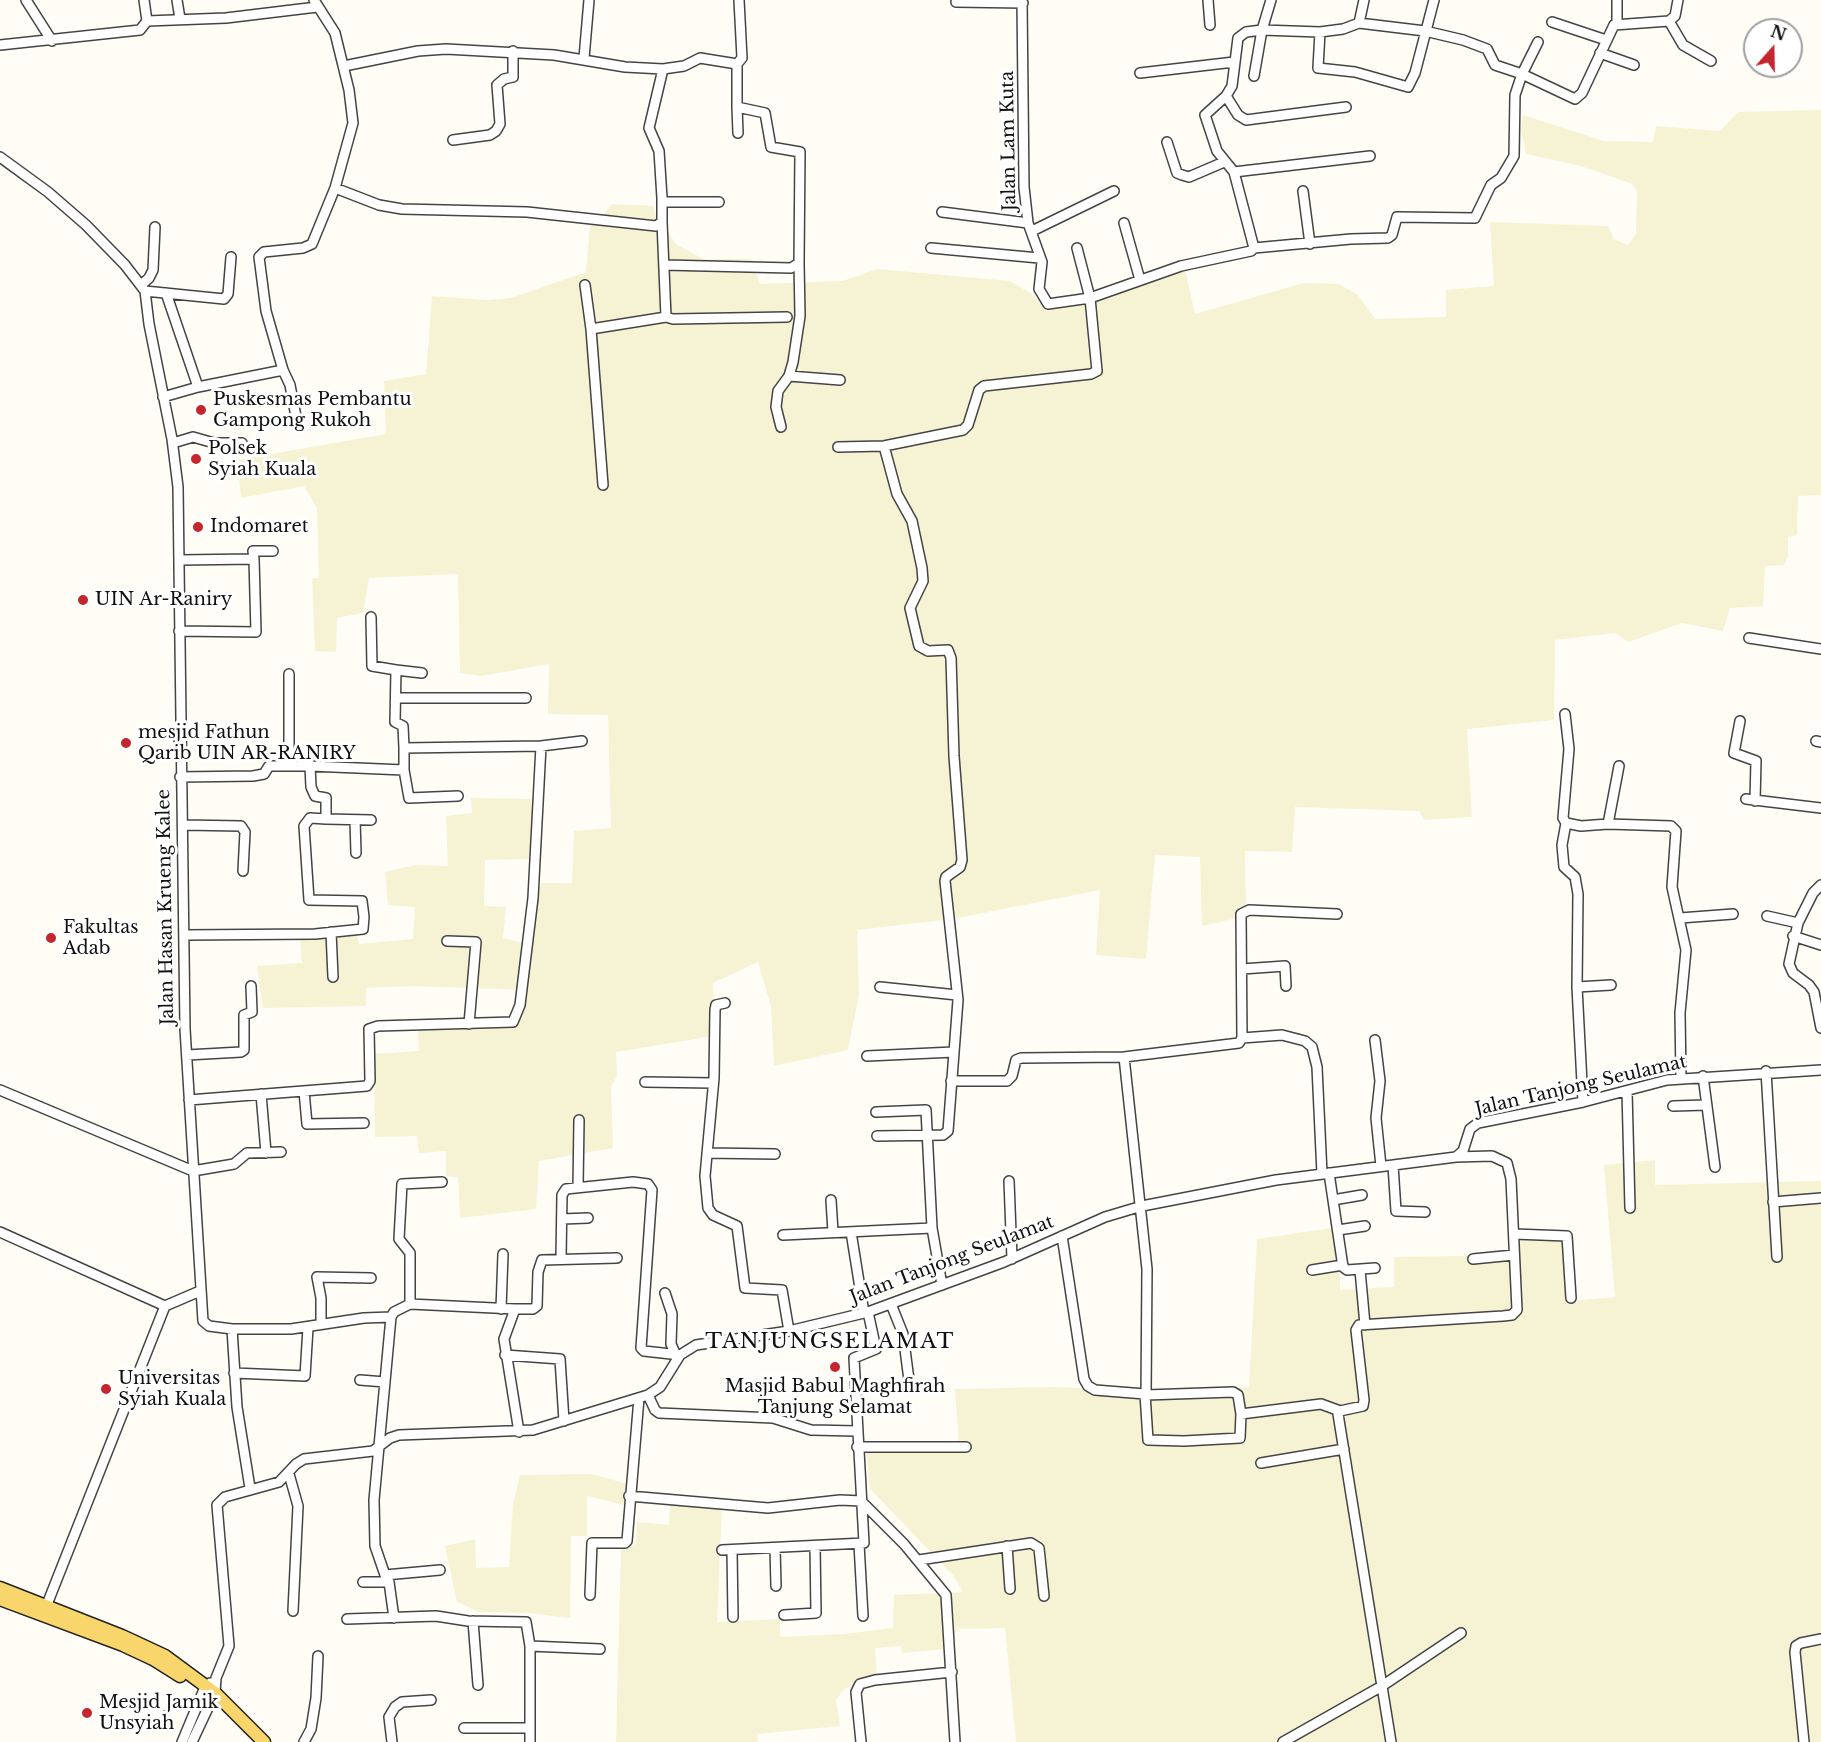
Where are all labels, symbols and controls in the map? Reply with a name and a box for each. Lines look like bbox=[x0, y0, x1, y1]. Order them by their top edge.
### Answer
north arrow bbox=[1743, 18, 1803, 78]
text: N bbox=[1768, 21, 1789, 45]
street label: Jalan Lam Kuta bbox=[997, 71, 1021, 211]
place label: Puskesmas Pembantu Gampong Rukoh bbox=[213, 389, 412, 432]
marker: Puskesmas Pembantu Gampong Rukoh bbox=[194, 403, 208, 417]
place label: Polsek Syiah Kuala bbox=[208, 438, 316, 480]
marker: Polsek Syiah Kuala bbox=[189, 452, 203, 466]
place label: Indomaret bbox=[210, 516, 309, 538]
marker: Indomaret bbox=[191, 520, 205, 534]
place label: UIN Ar-Raniry bbox=[95, 589, 232, 611]
marker: UIN Ar-Raniry bbox=[76, 593, 90, 607]
place label: mesjid Fathun Qarib UIN AR-RANIRY bbox=[138, 722, 356, 764]
marker: mesjid Fathun Qarib UIN AR-RANIRY bbox=[119, 736, 133, 750]
street label: Jalan Hasan Krueng Kalee bbox=[153, 789, 179, 1025]
place label: Fakultas Adab bbox=[63, 917, 138, 960]
marker: Fakultas Adab bbox=[44, 931, 58, 945]
street label: Jalan Tanjong Seulamat bbox=[1473, 1051, 1689, 1121]
street label: Jalan Tanjong Seulamat bbox=[847, 1211, 1057, 1309]
district label: TANJUNGSELAMAT bbox=[705, 1329, 955, 1355]
marker: Masjid Babul Maghfirah Tanjung Selamat bbox=[828, 1360, 842, 1374]
place label: Universitas Syiah Kuala bbox=[118, 1368, 226, 1410]
place label: Masjid Babul Maghfirah Tanjung Selamat bbox=[725, 1376, 945, 1418]
marker: Universitas Syiah Kuala bbox=[99, 1382, 113, 1396]
place label: Mesjid Jamik Unsyiah bbox=[99, 1692, 219, 1734]
marker: Mesjid Jamik Unsyiah bbox=[80, 1706, 94, 1720]

